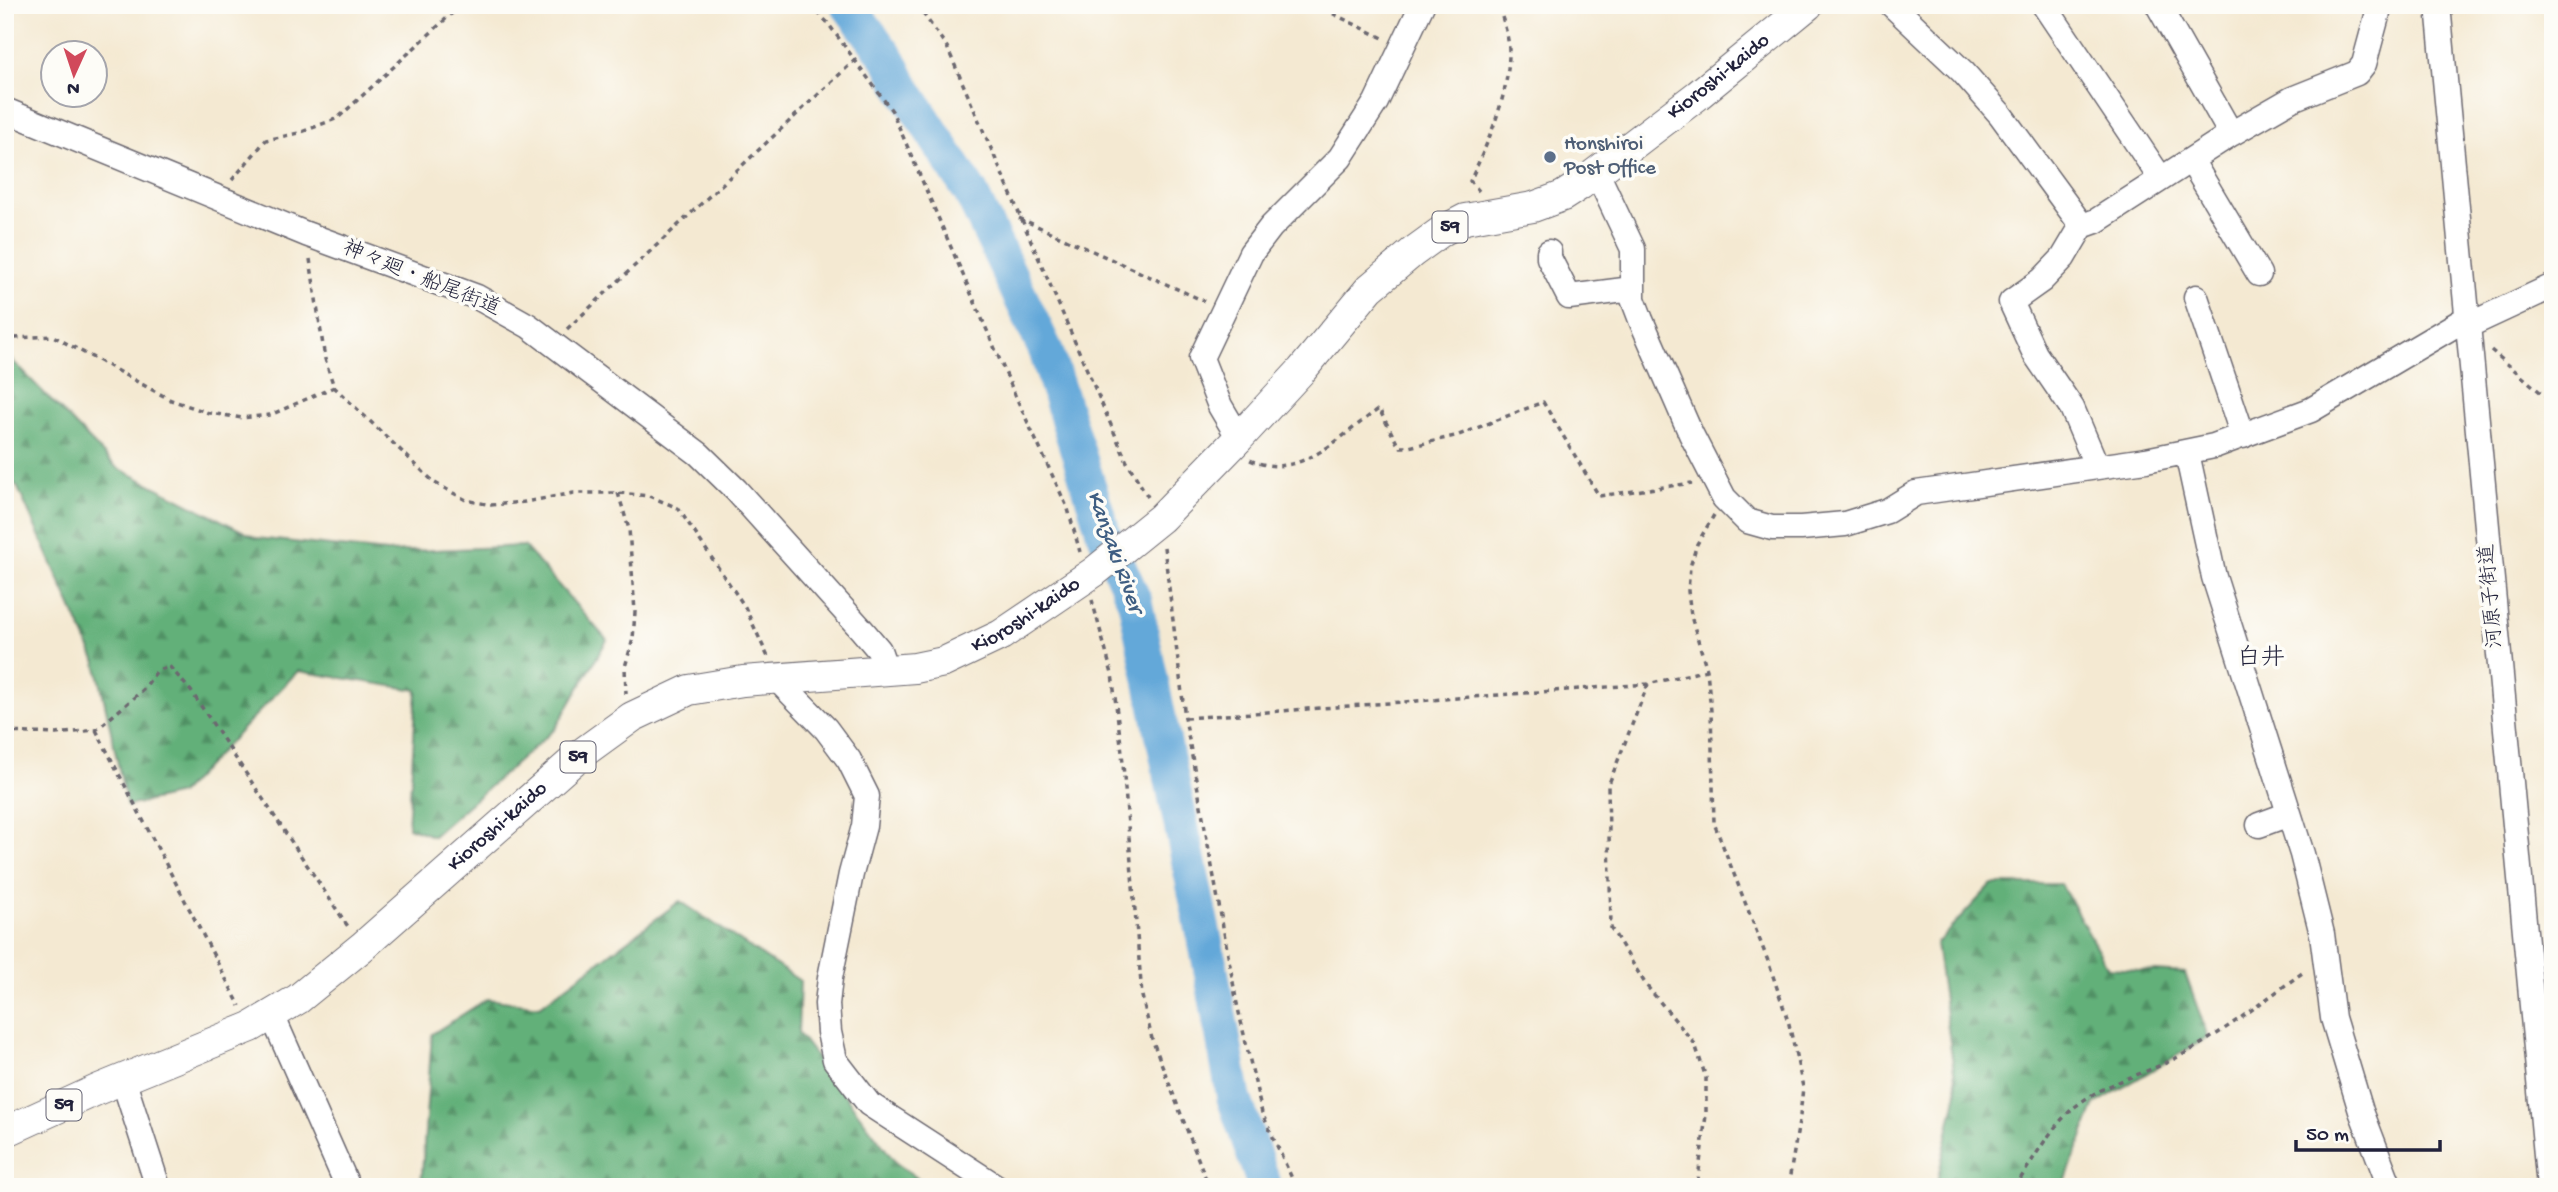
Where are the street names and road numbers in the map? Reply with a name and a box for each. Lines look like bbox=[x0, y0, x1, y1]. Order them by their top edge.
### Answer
street label: Kioroshi-kaido bbox=[1663, 28, 1775, 126]
road number: 59 bbox=[1432, 212, 1468, 243]
street label: 神々廻・船尾街道 bbox=[338, 236, 504, 323]
street label: 河原子街道 bbox=[2475, 543, 2510, 649]
street label: Kioroshi-kaido bbox=[968, 572, 1086, 659]
road number: 59 bbox=[560, 742, 596, 772]
street label: Kioroshi-kaido bbox=[443, 777, 553, 878]
road number: 59 bbox=[46, 1090, 82, 1120]

